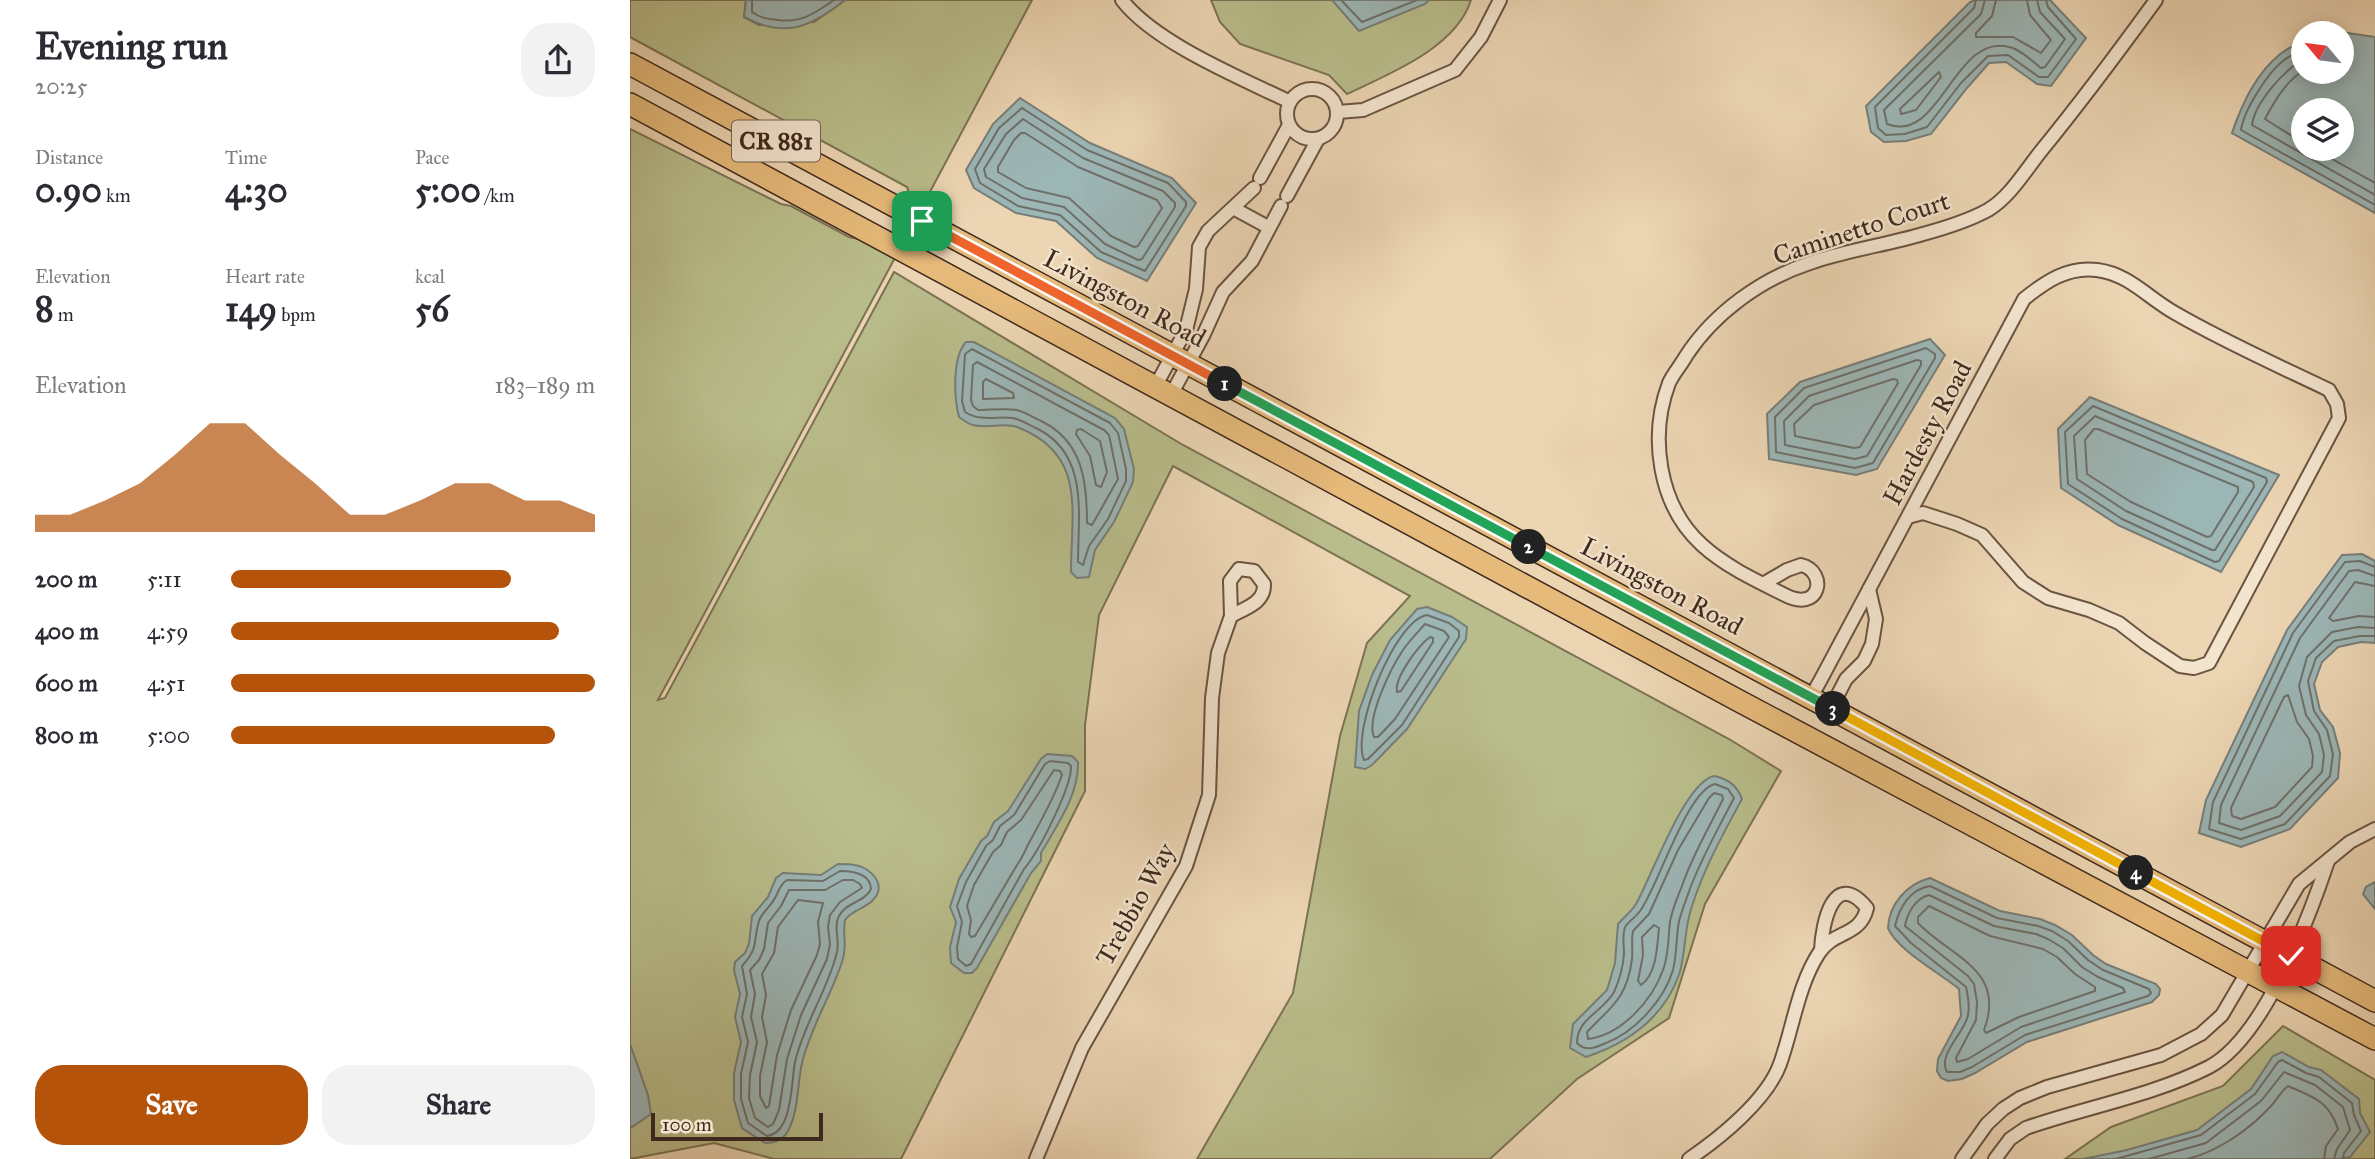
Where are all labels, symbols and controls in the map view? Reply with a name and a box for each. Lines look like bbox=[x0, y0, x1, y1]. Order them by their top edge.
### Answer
north arrow bbox=[2291, 21, 2354, 84]
map controls bbox=[2291, 21, 2354, 161]
text: Evening run bbox=[35, 23, 228, 69]
button: share bbox=[521, 23, 595, 97]
text: 20:25 bbox=[35, 72, 87, 100]
button: layers bbox=[2291, 98, 2354, 161]
road number: CR 881 bbox=[732, 120, 820, 162]
text: Distance bbox=[35, 146, 103, 169]
text: Time bbox=[225, 146, 267, 169]
text: Pace bbox=[415, 146, 449, 169]
text: 0.90 bbox=[35, 169, 102, 212]
text: 4:30 bbox=[225, 169, 288, 212]
text: 5:00 bbox=[415, 169, 481, 212]
text: km bbox=[102, 184, 131, 207]
text: /km bbox=[481, 184, 515, 207]
street label: Caminetto Court bbox=[1769, 184, 1953, 272]
pin bbox=[892, 191, 952, 251]
icon: arrive bbox=[903, 202, 941, 240]
street label: Livingston Road bbox=[1038, 242, 1212, 354]
text: Elevation bbox=[35, 265, 110, 288]
text: Heart rate bbox=[225, 265, 305, 288]
text: kcal bbox=[415, 265, 445, 288]
text: 8 bbox=[35, 288, 54, 331]
text: 149 bbox=[225, 288, 277, 331]
text: 56 bbox=[415, 288, 449, 331]
text: m bbox=[54, 303, 74, 326]
text: bpm bbox=[277, 303, 316, 326]
street label: Hardesty Road bbox=[1876, 355, 1978, 511]
pin: 1 bbox=[1208, 366, 1242, 402]
text: Elevation bbox=[35, 371, 126, 399]
text: 183–189 m bbox=[494, 371, 595, 399]
text: 1 bbox=[1221, 372, 1228, 395]
pin: 2 bbox=[1511, 530, 1546, 564]
street label: Livingston Road bbox=[1575, 530, 1749, 642]
text: 2 bbox=[1524, 535, 1533, 558]
text: 200 m bbox=[35, 565, 97, 593]
text: 5:11 bbox=[147, 565, 182, 593]
text: 400 m bbox=[35, 617, 99, 645]
text: 4:59 bbox=[147, 617, 189, 645]
text: 600 m bbox=[35, 669, 98, 697]
text: 4:51 bbox=[147, 669, 185, 697]
pin: 3 bbox=[1816, 692, 1850, 726]
text: 3 bbox=[1829, 697, 1836, 720]
text: 800 m bbox=[35, 721, 98, 749]
text: 5:00 bbox=[147, 721, 190, 749]
street label: Trebbio Way bbox=[1088, 837, 1182, 971]
pin: 4 bbox=[2118, 856, 2154, 890]
text: 4 bbox=[2130, 861, 2141, 884]
pin bbox=[2261, 926, 2321, 986]
icon: check bbox=[2272, 937, 2310, 975]
button: Save bbox=[35, 1065, 308, 1145]
button: Share bbox=[322, 1065, 595, 1145]
scale bar bbox=[651, 1110, 822, 1142]
text: 100 m bbox=[662, 1113, 712, 1136]

